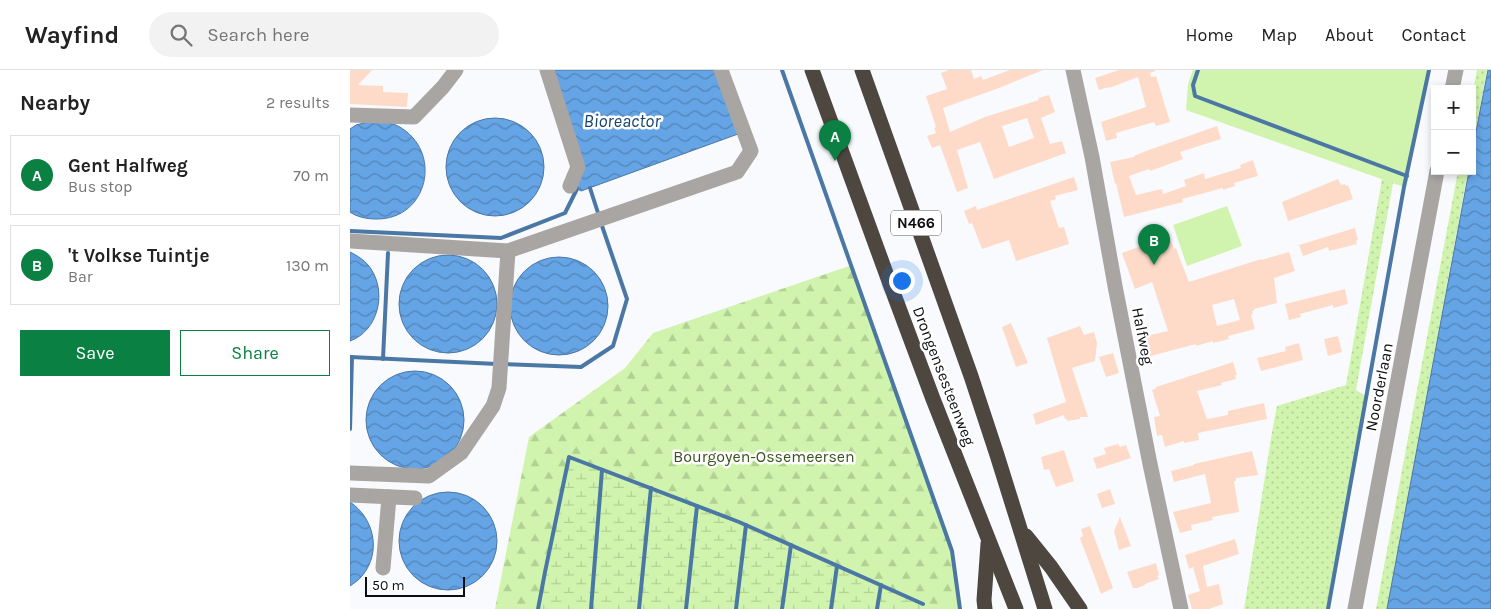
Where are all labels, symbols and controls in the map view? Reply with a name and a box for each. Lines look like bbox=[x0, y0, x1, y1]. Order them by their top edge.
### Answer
search box bbox=[149, 12, 499, 57]
text: Wayfind bbox=[25, 21, 119, 49]
icon: search bbox=[167, 21, 195, 49]
text: Search here bbox=[207, 24, 309, 46]
text: Home bbox=[1185, 24, 1233, 46]
text: Map bbox=[1261, 24, 1297, 46]
text: About bbox=[1325, 24, 1374, 46]
text: Contact bbox=[1402, 24, 1466, 46]
map controls bbox=[1431, 85, 1476, 175]
button: + bbox=[1431, 85, 1476, 130]
text: Nearby bbox=[20, 91, 90, 115]
text: 2 results bbox=[266, 93, 330, 112]
water label: Bioreactor bbox=[584, 110, 661, 132]
pin: A bbox=[819, 120, 851, 161]
button: − bbox=[1431, 130, 1476, 175]
text: Gent Halfweg bbox=[68, 155, 188, 177]
text: A bbox=[32, 166, 42, 185]
text: 70 m bbox=[293, 166, 329, 185]
text: Bus stop bbox=[68, 177, 132, 196]
road number: N466 bbox=[891, 210, 941, 236]
pin: B bbox=[1138, 224, 1170, 265]
text: 't Volkse Tuintje bbox=[68, 245, 210, 267]
text: B bbox=[32, 256, 42, 275]
text: 130 m bbox=[286, 256, 329, 275]
text: Bar bbox=[68, 267, 93, 286]
your location bbox=[889, 268, 915, 294]
street label: Drongensesteenweg bbox=[909, 304, 979, 448]
street label: Halfweg bbox=[1128, 306, 1158, 366]
button: Save bbox=[20, 330, 170, 376]
button: Share bbox=[180, 330, 330, 376]
street label: Noorderlaan bbox=[1361, 341, 1397, 433]
park label: Bourgoyen-Ossemeersen bbox=[673, 447, 855, 466]
scale bar bbox=[365, 574, 465, 597]
text: 50 m bbox=[372, 577, 405, 594]

